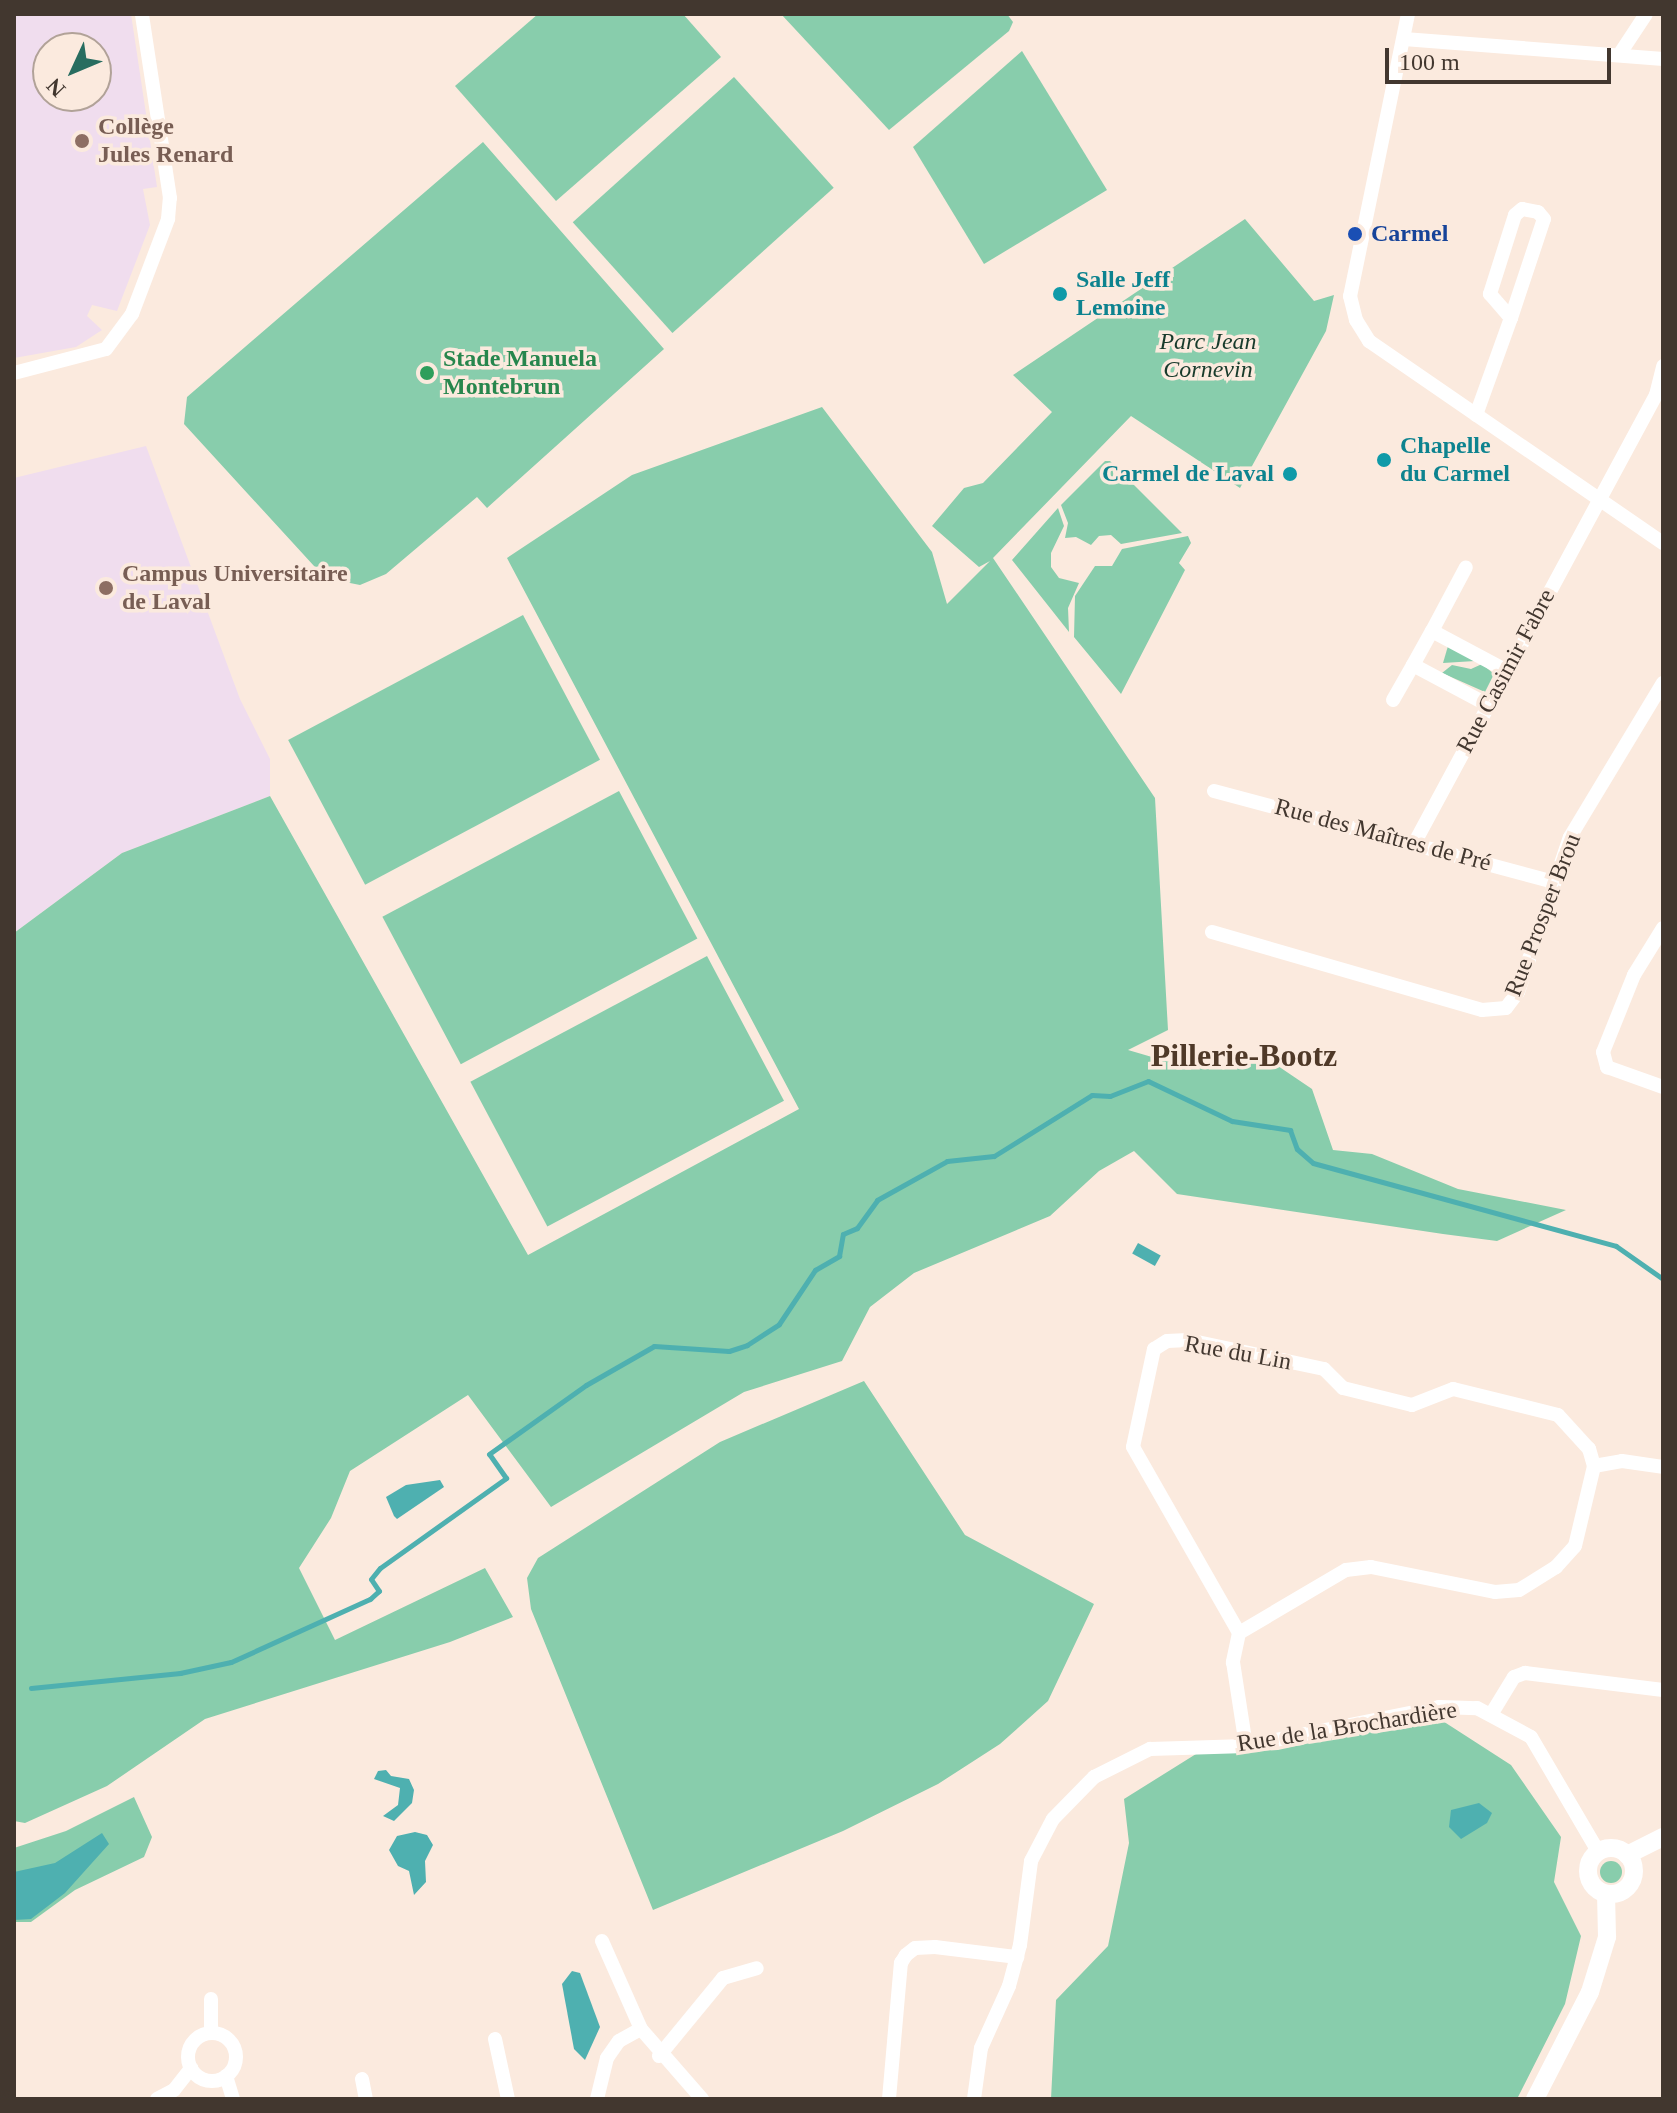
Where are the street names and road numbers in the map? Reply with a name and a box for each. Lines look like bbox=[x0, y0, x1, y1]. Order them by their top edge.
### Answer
street label: Rue Casimir Fabre bbox=[1451, 584, 1561, 758]
street label: Rue des Maîtres de Pré bbox=[1272, 792, 1494, 878]
street label: Rue Prosper Brou bbox=[1499, 830, 1587, 1000]
street label: Rue du Lin bbox=[1182, 1329, 1294, 1377]
street label: Rue de la Brochardière bbox=[1235, 1695, 1459, 1759]

